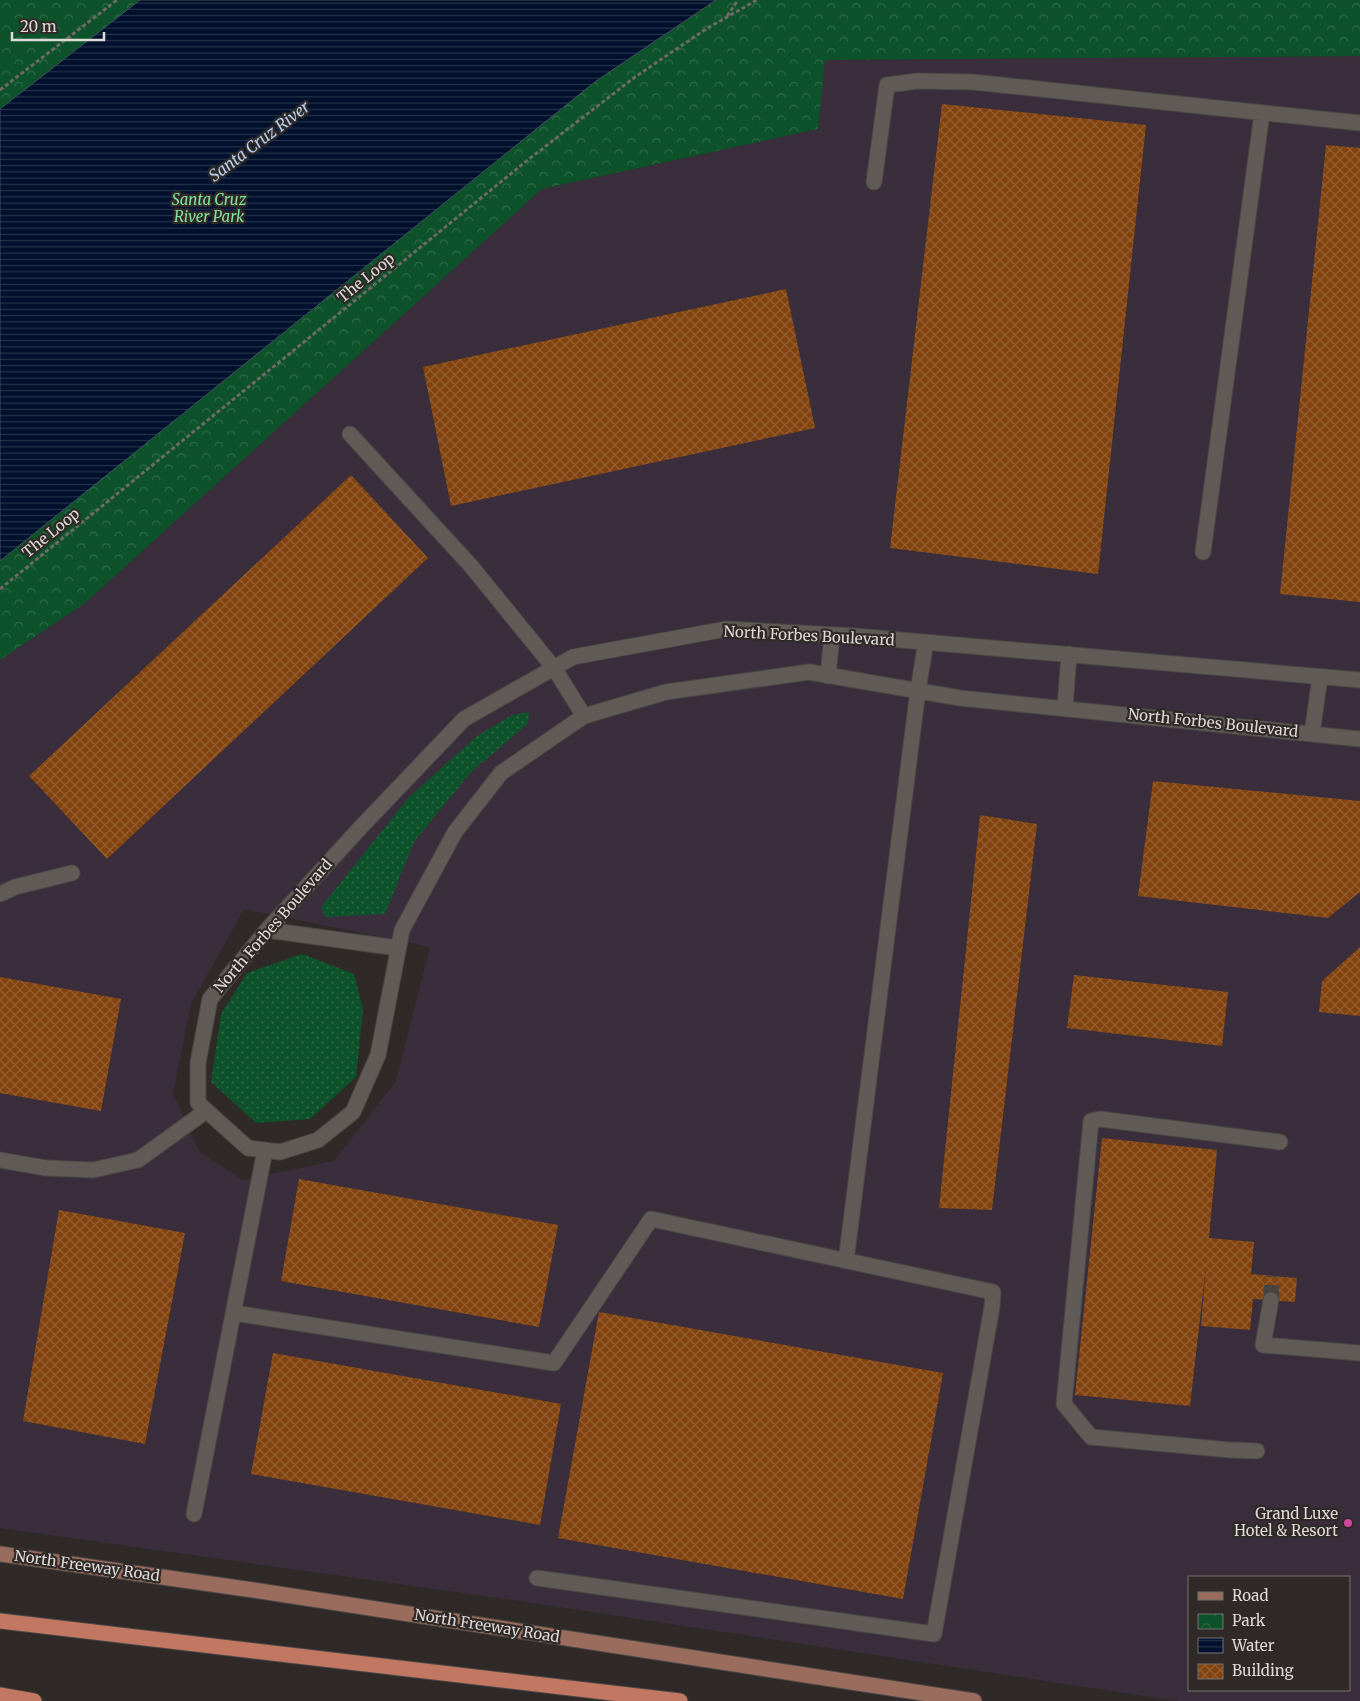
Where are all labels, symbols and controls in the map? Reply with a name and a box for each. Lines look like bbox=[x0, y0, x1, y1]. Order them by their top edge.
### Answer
scale bar bbox=[12, 10, 105, 42]
text: 20 m bbox=[20, 17, 57, 36]
water label: Santa Cruz River bbox=[205, 96, 314, 185]
park label: Santa Cruz River Park bbox=[172, 190, 247, 226]
street label: The Loop bbox=[333, 249, 398, 307]
street label: The Loop bbox=[18, 504, 83, 562]
street label: North Forbes Boulevard bbox=[723, 622, 895, 649]
street label: North Forbes Boulevard bbox=[1127, 704, 1299, 741]
street label: North Forbes Boulevard bbox=[209, 855, 336, 996]
place label: Grand Luxe Hotel & Resort bbox=[1234, 1504, 1338, 1540]
marker: Grand Luxe Hotel & Resort bbox=[1342, 1517, 1354, 1529]
street label: North Freeway Road bbox=[13, 1546, 161, 1585]
legend bbox=[1188, 1576, 1350, 1691]
text: Road bbox=[1232, 1586, 1268, 1605]
street label: North Freeway Road bbox=[413, 1605, 561, 1646]
text: Park bbox=[1232, 1611, 1266, 1630]
text: Water bbox=[1231, 1636, 1275, 1655]
text: Building bbox=[1232, 1661, 1294, 1680]

